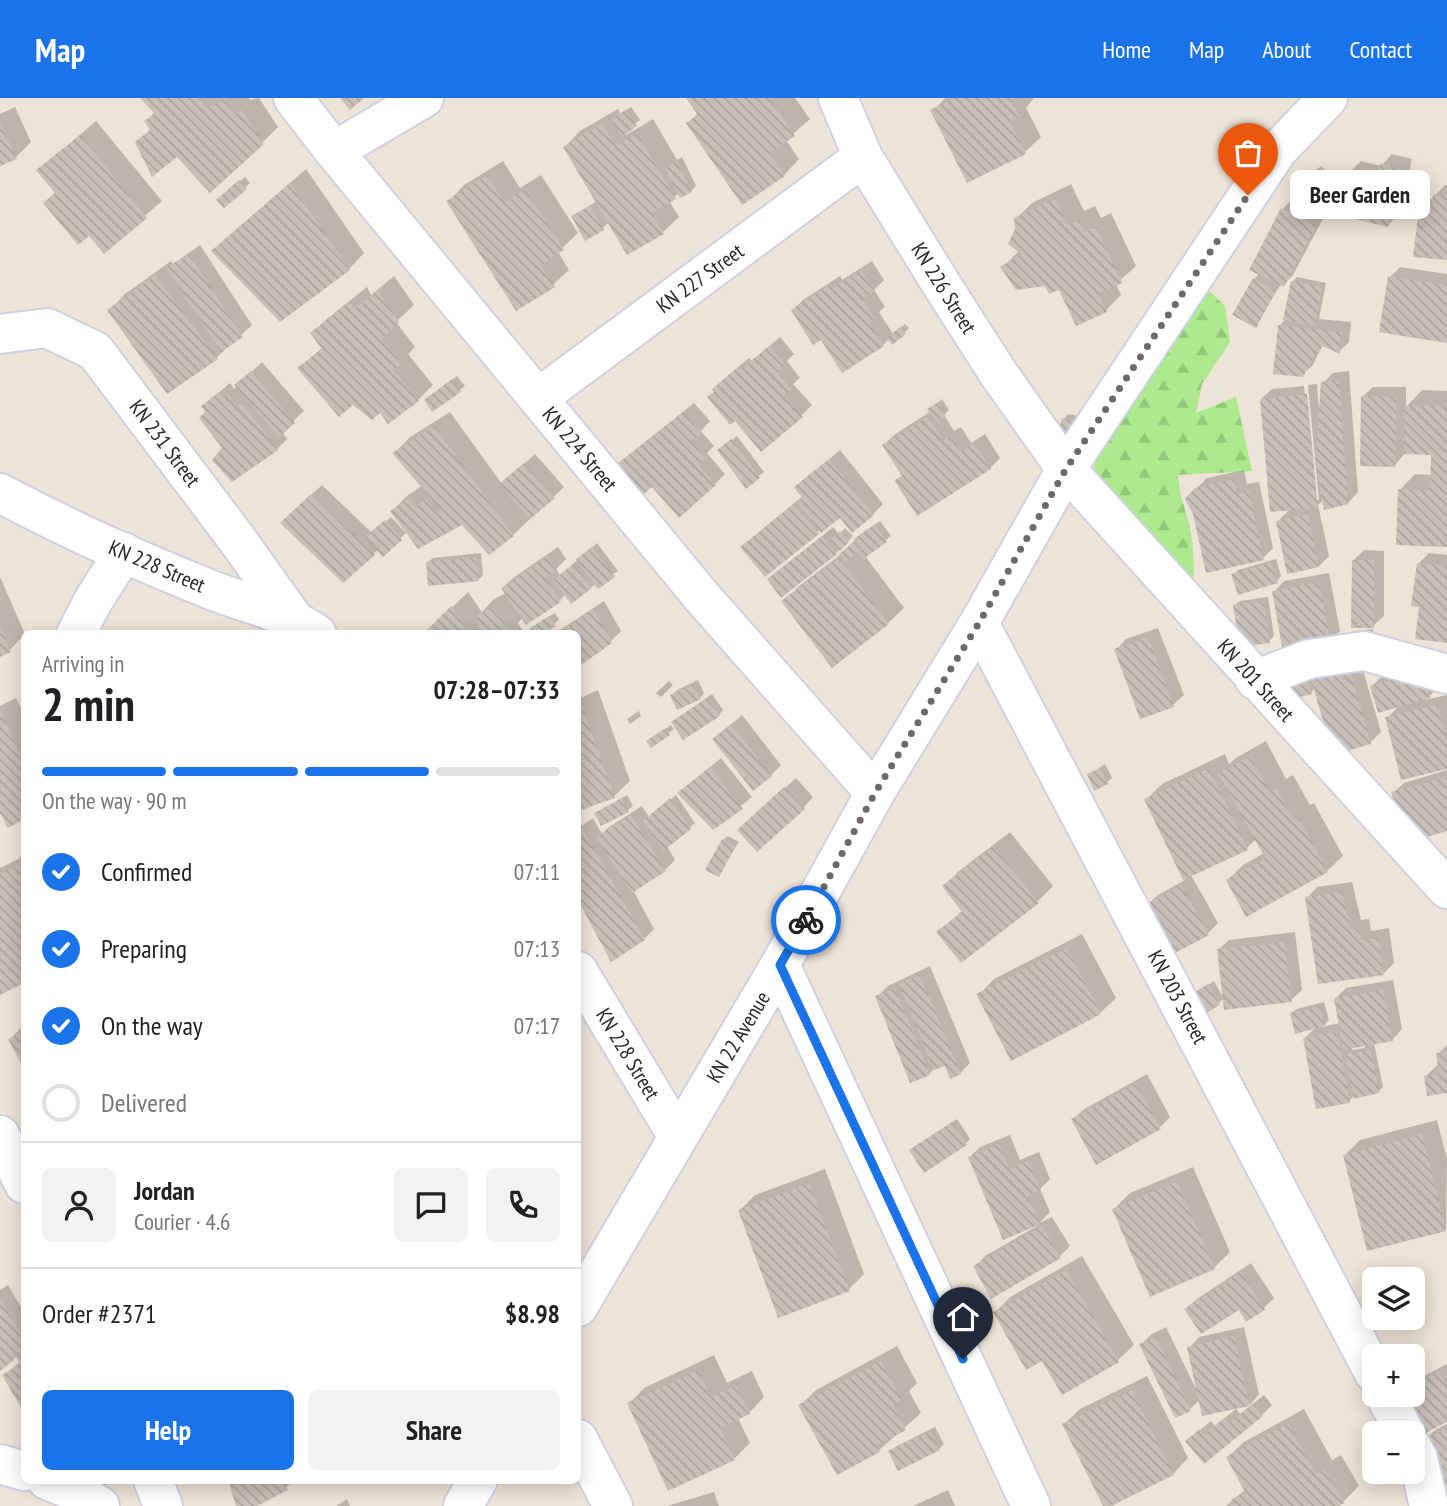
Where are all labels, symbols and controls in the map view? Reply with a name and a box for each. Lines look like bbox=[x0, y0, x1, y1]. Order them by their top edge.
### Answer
text: Map bbox=[35, 28, 85, 71]
text: Home bbox=[1102, 34, 1151, 65]
text: Map bbox=[1189, 34, 1224, 65]
text: About bbox=[1262, 34, 1311, 65]
text: Contact bbox=[1349, 34, 1412, 65]
pin bbox=[1218, 123, 1278, 195]
icon: bag bbox=[1229, 134, 1267, 172]
callout: Beer Garden bbox=[1290, 170, 1430, 220]
text: Beer Garden bbox=[1310, 180, 1410, 209]
street label: KN 227 Street bbox=[651, 237, 749, 319]
street label: KN 226 Street bbox=[905, 237, 983, 339]
street label: KN 231 Street bbox=[123, 394, 207, 492]
street label: KN 224 Street bbox=[537, 401, 623, 497]
street label: KN 228 Street bbox=[105, 534, 210, 599]
street label: KN 201 Street bbox=[1212, 633, 1300, 727]
text: Arriving in bbox=[42, 649, 124, 678]
text: 07:28–07:33 bbox=[433, 673, 560, 706]
text: 2 min bbox=[42, 674, 135, 734]
text: On the way · 90 m bbox=[42, 786, 186, 815]
icon: check bbox=[42, 853, 80, 891]
text: Confirmed bbox=[101, 855, 192, 888]
text: 07:11 bbox=[514, 857, 560, 886]
courier bbox=[771, 885, 841, 955]
icon: bike bbox=[787, 901, 825, 939]
icon: check bbox=[42, 930, 80, 968]
text: Preparing bbox=[101, 932, 187, 965]
text: 07:13 bbox=[514, 934, 560, 963]
street label: KN 203 Street bbox=[1142, 945, 1214, 1049]
street label: KN 22 Avenue bbox=[700, 986, 776, 1088]
street label: KN 228 Street bbox=[590, 1003, 666, 1105]
icon: check bbox=[42, 1007, 80, 1045]
text: On the way bbox=[101, 1009, 203, 1042]
text: 07:17 bbox=[514, 1011, 560, 1040]
text: Delivered bbox=[101, 1086, 187, 1119]
button: person bbox=[42, 1168, 116, 1242]
button: chat bbox=[394, 1168, 468, 1242]
button: phone bbox=[486, 1168, 560, 1242]
text: Jordan bbox=[134, 1174, 195, 1207]
text: Courier · 4.6 bbox=[134, 1207, 230, 1236]
map controls bbox=[1362, 1267, 1425, 1484]
button: layers bbox=[1362, 1267, 1425, 1330]
pin bbox=[933, 1287, 993, 1359]
text: Order #2371 bbox=[42, 1297, 157, 1330]
text: $8.98 bbox=[505, 1297, 560, 1330]
icon: home bbox=[944, 1298, 982, 1336]
button: + bbox=[1362, 1344, 1425, 1407]
button: Help bbox=[42, 1390, 294, 1470]
button: Share bbox=[308, 1390, 560, 1470]
button: − bbox=[1362, 1421, 1425, 1484]

